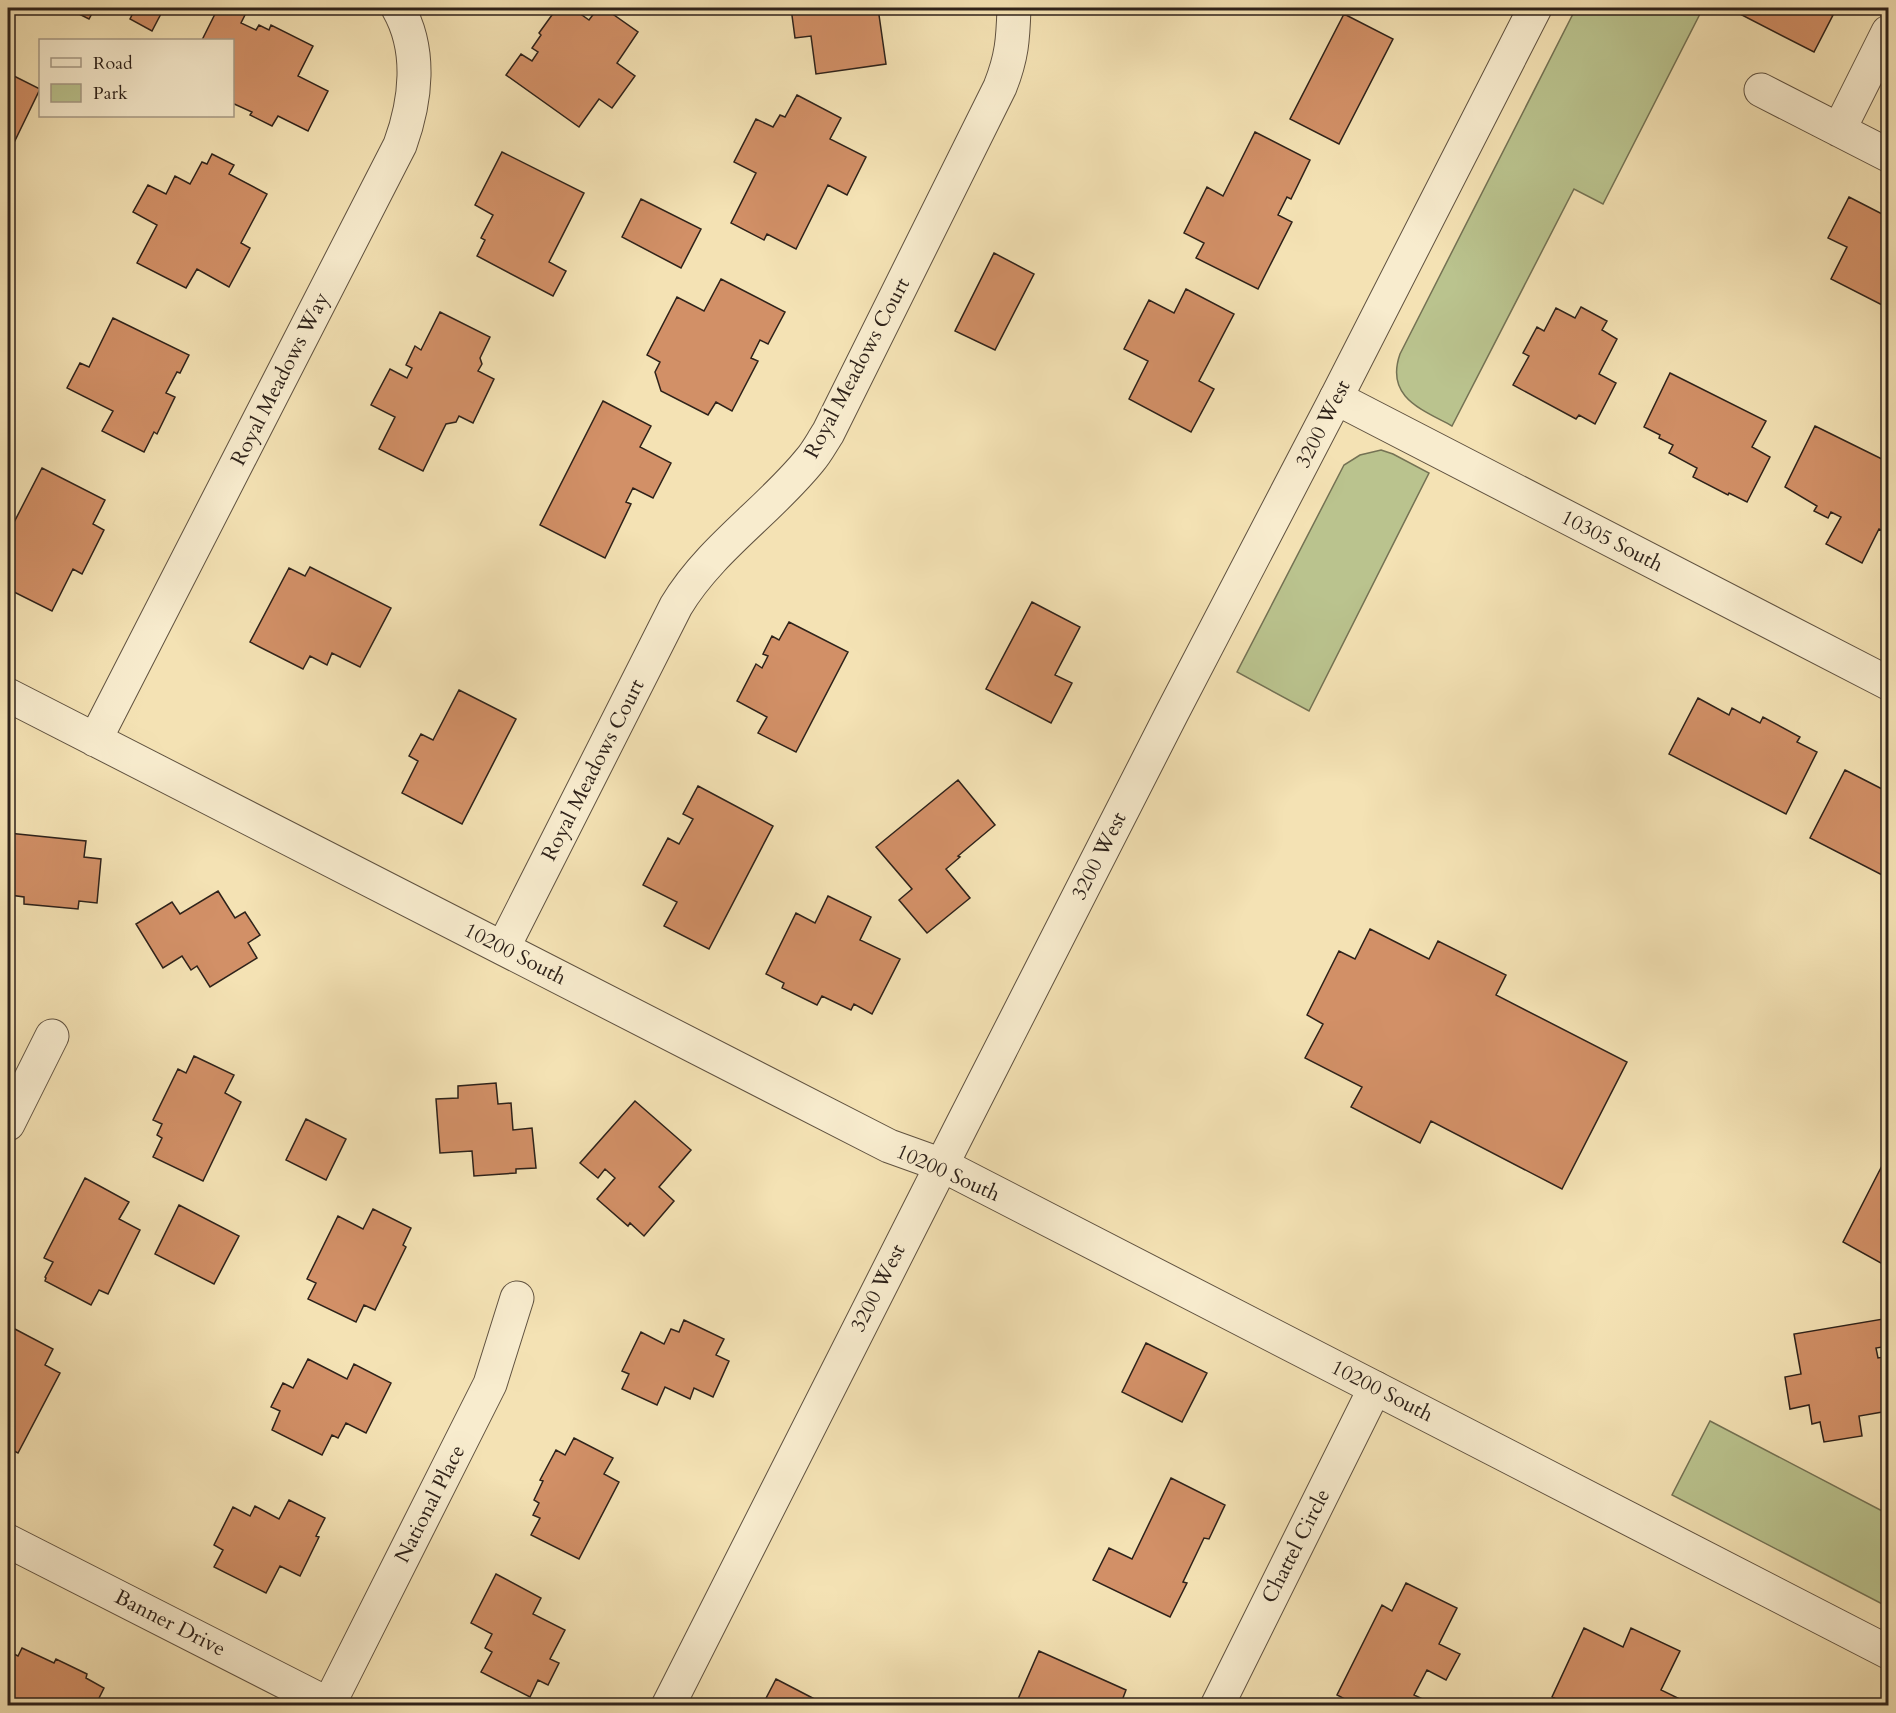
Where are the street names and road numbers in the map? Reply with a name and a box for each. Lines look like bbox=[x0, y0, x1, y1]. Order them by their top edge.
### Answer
street label: Royal Meadows Court bbox=[797, 272, 917, 463]
street label: Royal Meadows Way bbox=[224, 287, 336, 471]
street label: 3200 West bbox=[1289, 375, 1358, 473]
street label: 10305 South bbox=[1556, 503, 1668, 579]
street label: Royal Meadows Court bbox=[535, 674, 652, 866]
street label: 3200 West bbox=[1065, 807, 1134, 905]
street label: 10200 South bbox=[459, 916, 571, 992]
street label: 10200 South bbox=[891, 1137, 1005, 1209]
street label: 3200 West bbox=[844, 1239, 913, 1337]
street label: 10200 South bbox=[1326, 1353, 1438, 1429]
street label: National Place bbox=[388, 1440, 472, 1568]
street label: Chattel Circle bbox=[1255, 1484, 1337, 1608]
street label: Banner Drive bbox=[110, 1583, 230, 1663]

